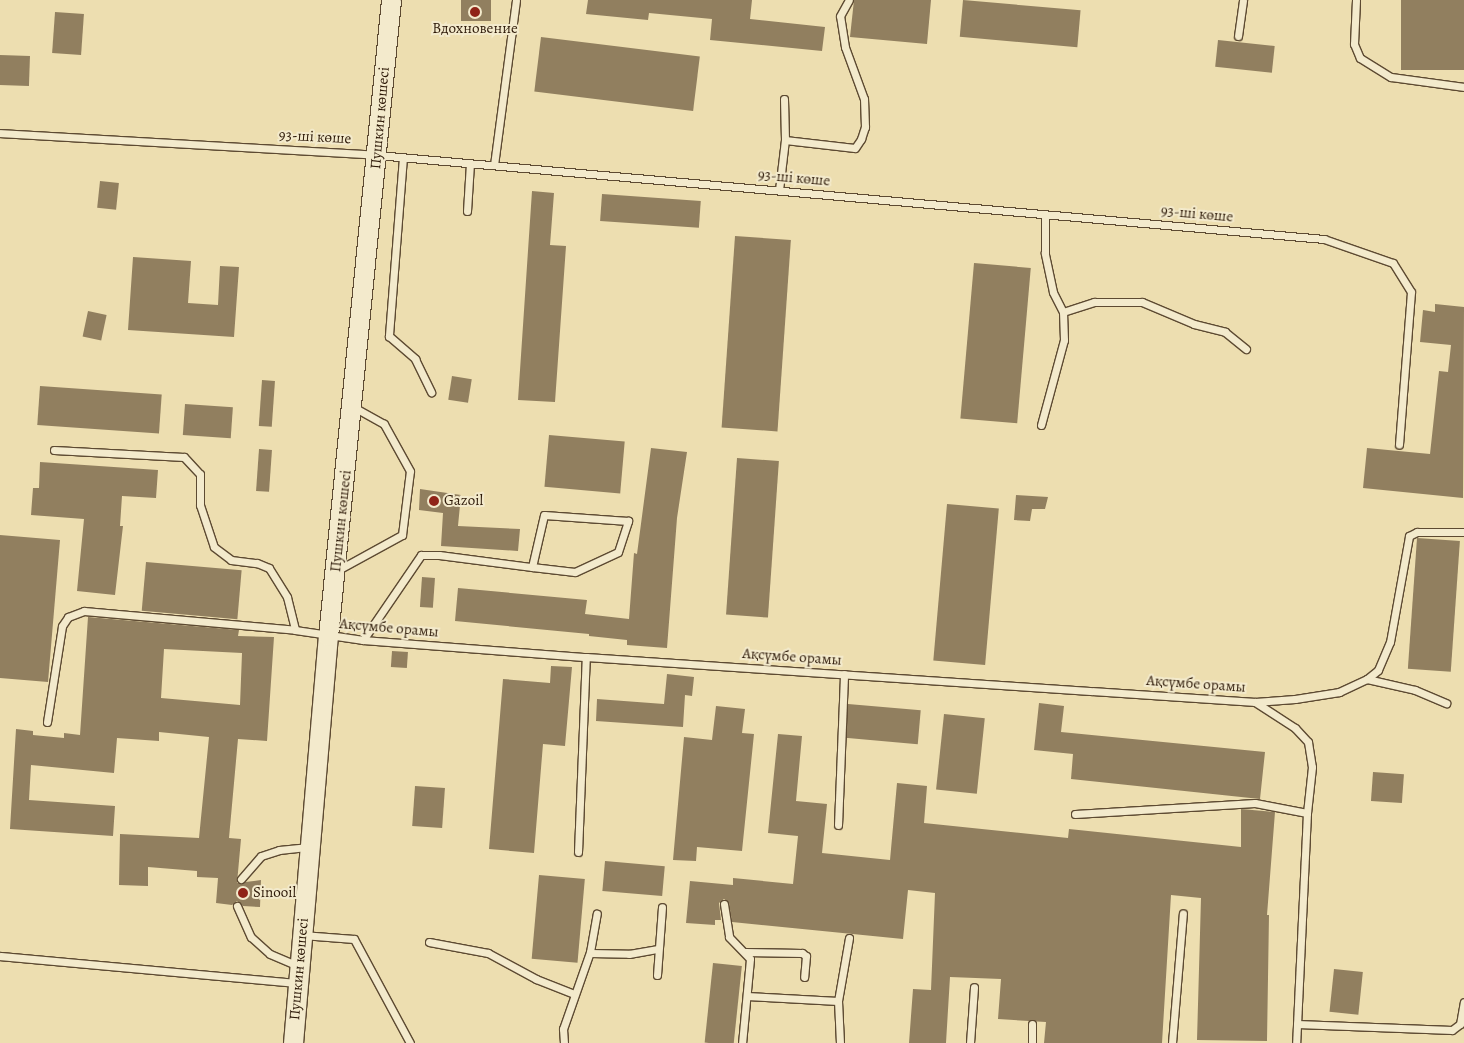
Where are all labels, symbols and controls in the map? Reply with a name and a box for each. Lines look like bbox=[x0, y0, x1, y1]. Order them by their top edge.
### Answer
marker: Вдохновение bbox=[469, 6, 481, 18]
place label: Вдохновение bbox=[432, 20, 518, 38]
street label: Пушкин көшесі bbox=[367, 66, 393, 170]
street label: 93-ші көше bbox=[278, 126, 352, 148]
street label: 93-ші көше bbox=[757, 166, 831, 190]
street label: 93-ші көше bbox=[1160, 202, 1234, 226]
street label: Пушкин көшесі bbox=[327, 469, 355, 573]
place label: Gazoil bbox=[444, 492, 483, 510]
marker: Gazoil bbox=[428, 495, 440, 507]
street label: Ақсүмбе орамы bbox=[339, 615, 439, 641]
street label: Ақсүмбе орамы bbox=[742, 645, 842, 669]
street label: Ақсүмбе орамы bbox=[1146, 672, 1246, 696]
place label: Sinooil bbox=[253, 884, 296, 902]
marker: Sinooil bbox=[237, 887, 249, 899]
street label: Пушкин көшесі bbox=[286, 917, 312, 1021]

